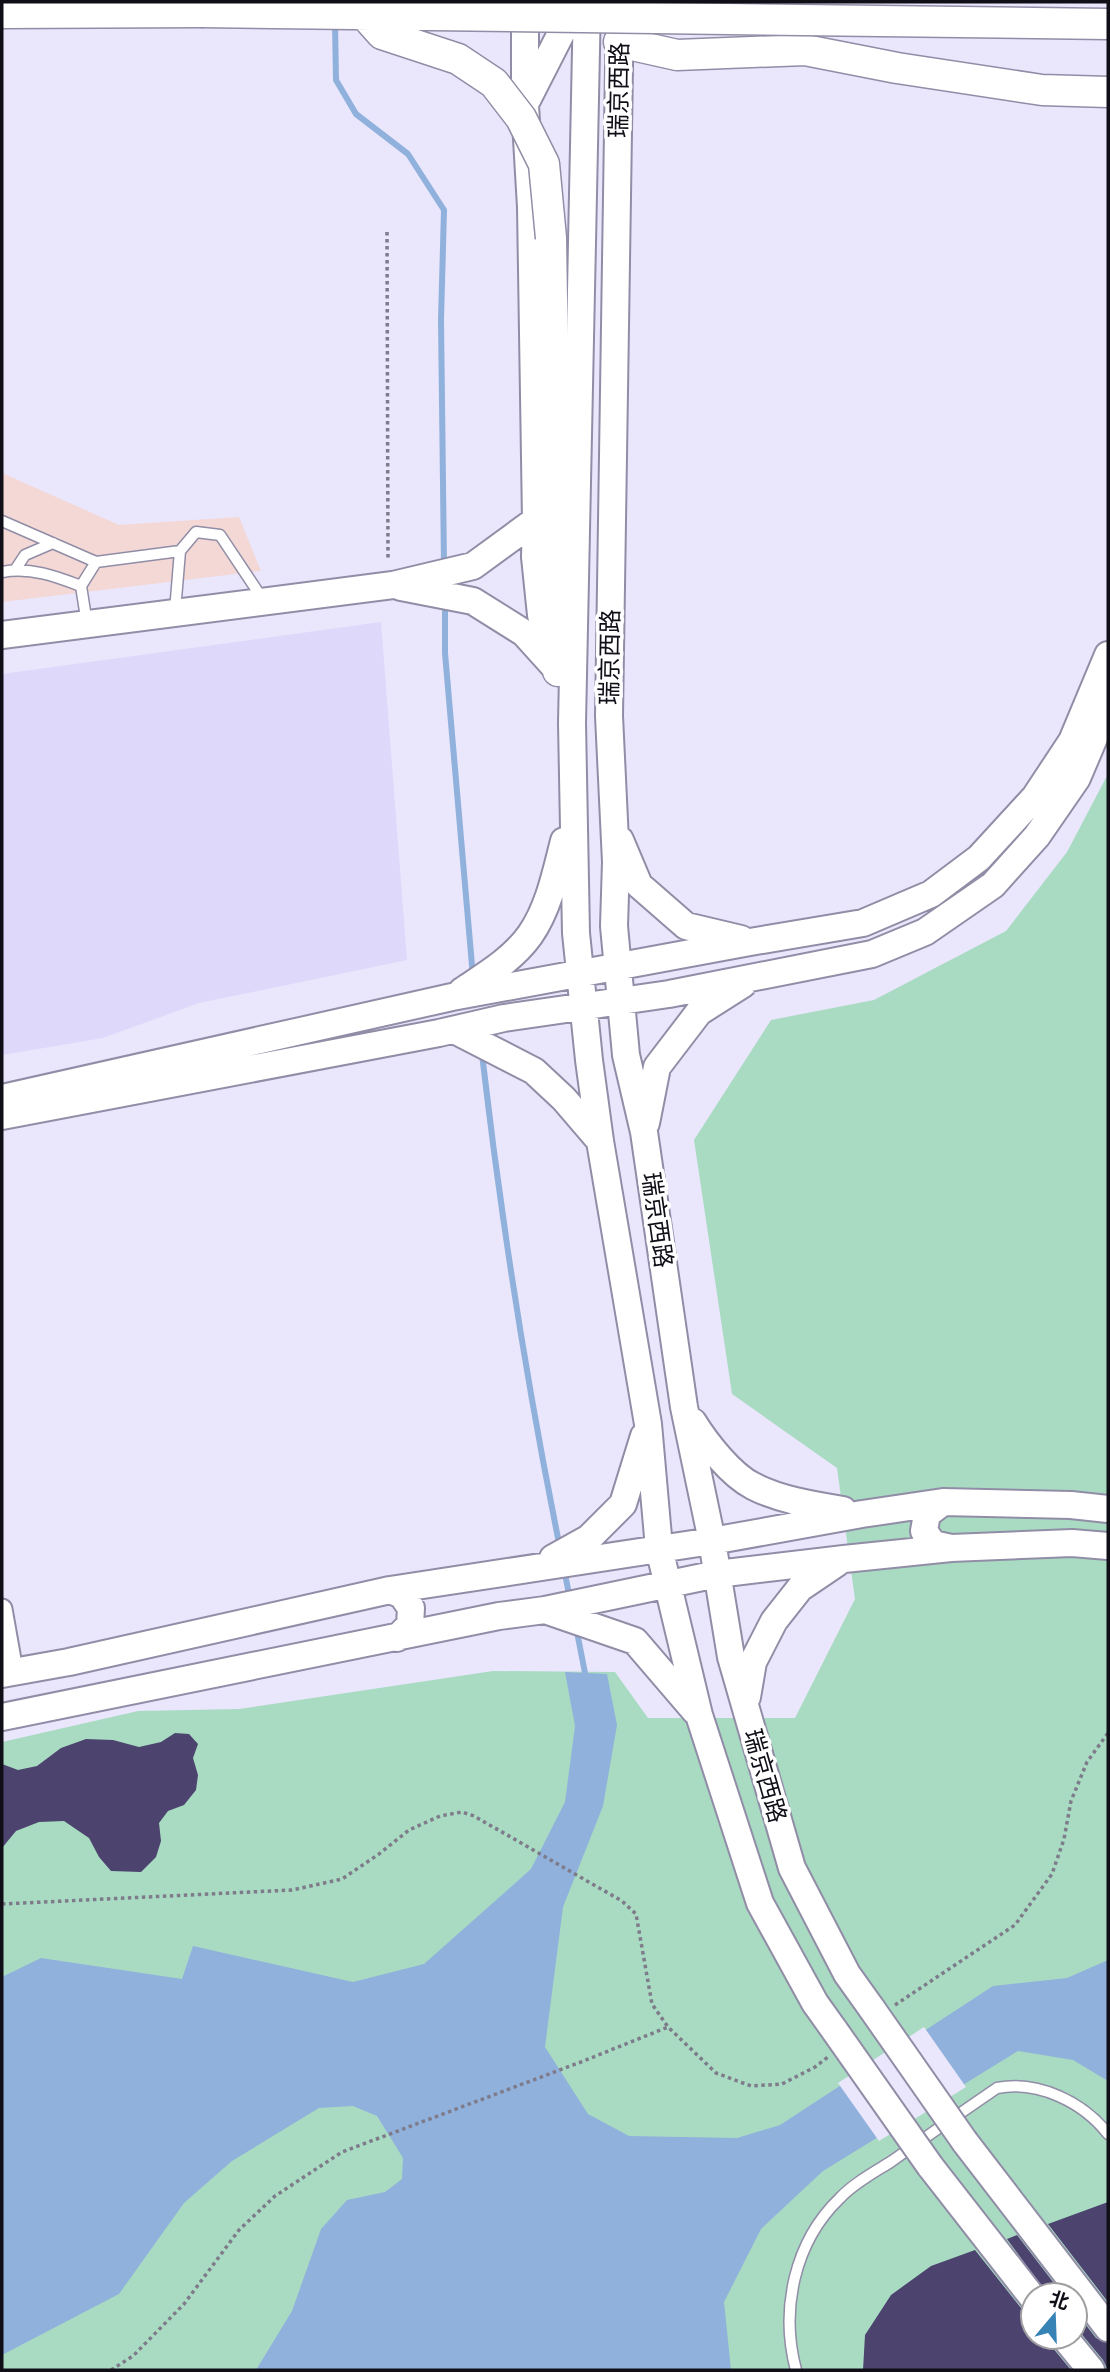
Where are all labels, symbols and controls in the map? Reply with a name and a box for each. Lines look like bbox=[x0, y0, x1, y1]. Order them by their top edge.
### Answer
street label: 瑞京西路 bbox=[604, 42, 633, 138]
street label: 瑞京西路 bbox=[595, 609, 624, 705]
street label: 瑞京西路 bbox=[637, 1171, 678, 1269]
street label: 瑞京西路 bbox=[739, 1726, 792, 1826]
north arrow bbox=[1019, 2281, 1089, 2351]
text: 北 bbox=[1047, 2287, 1072, 2313]

